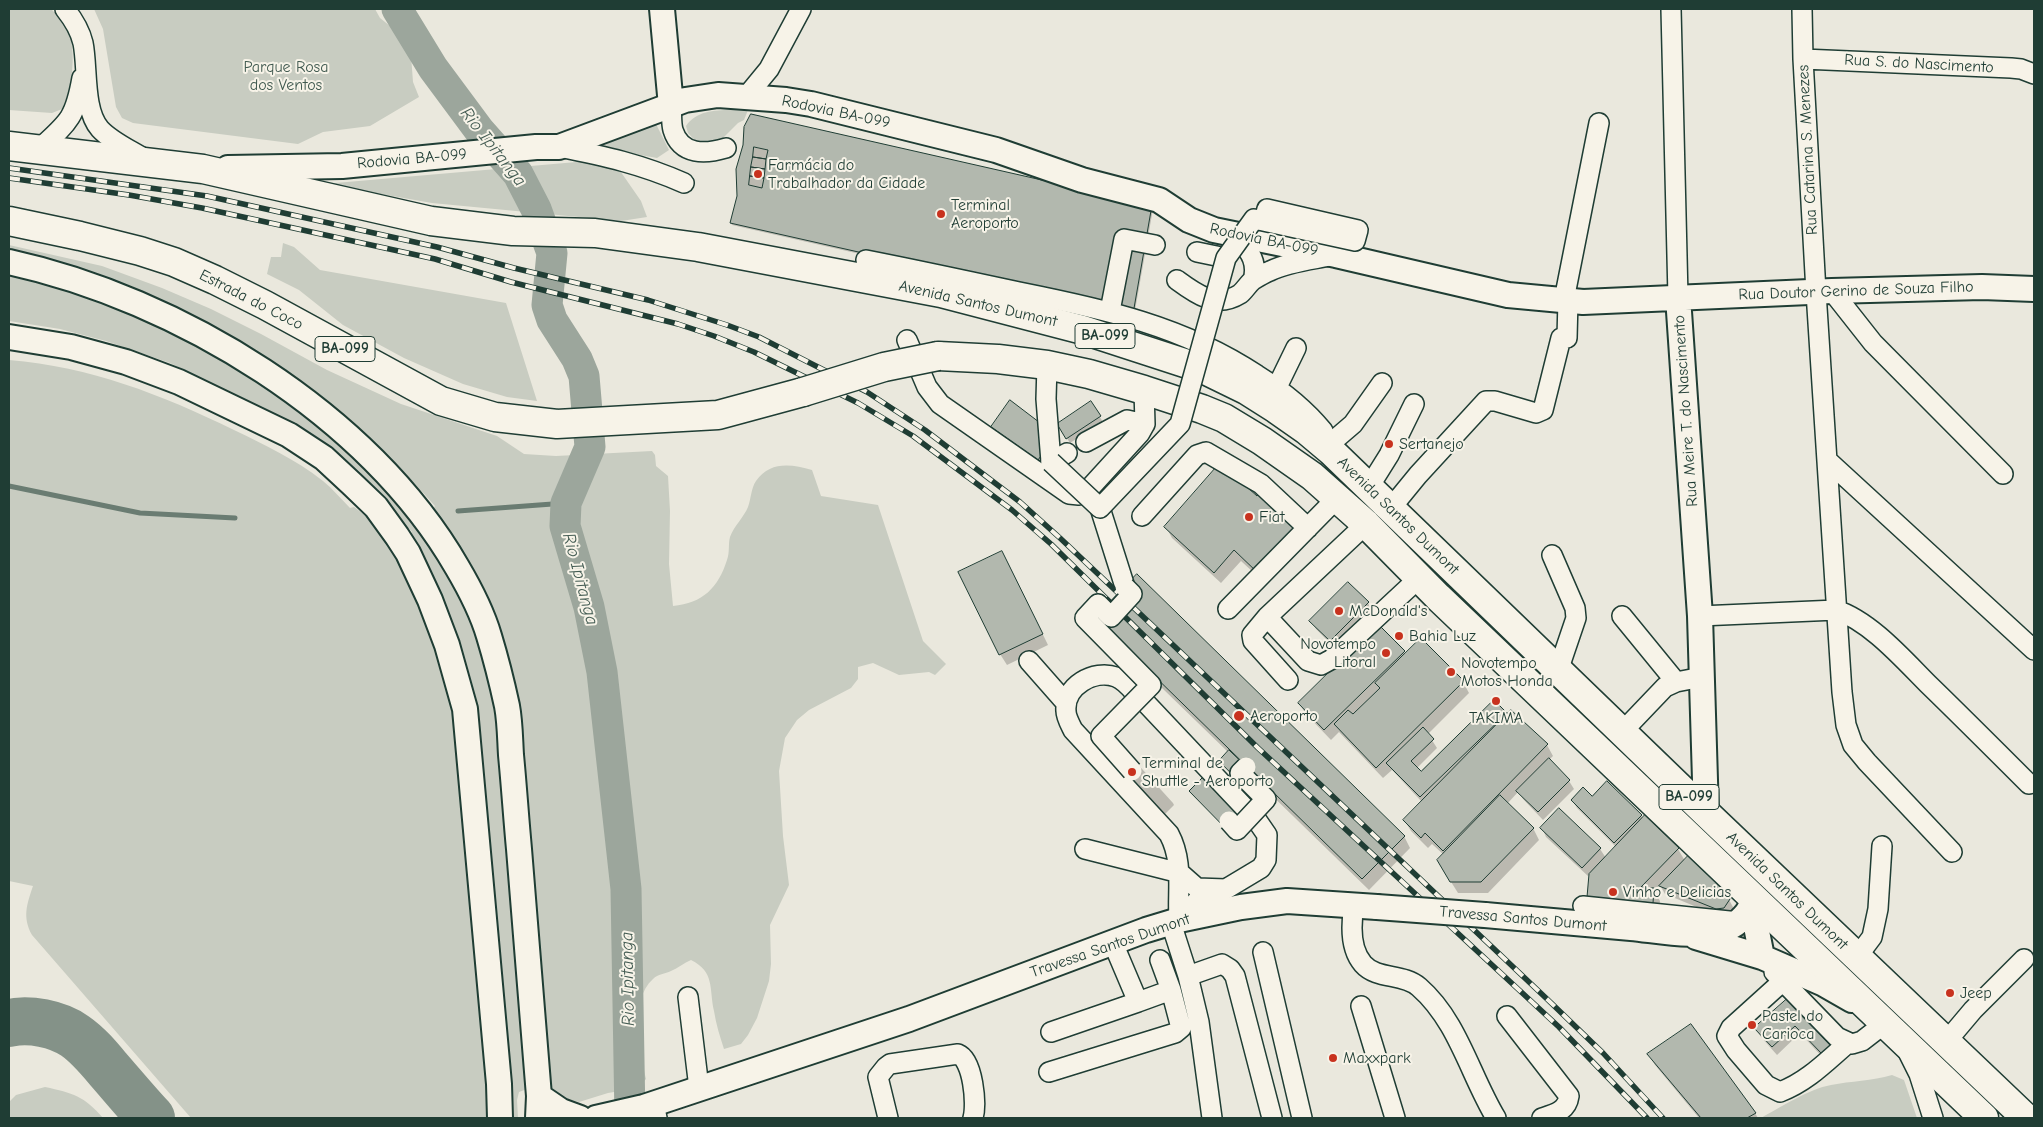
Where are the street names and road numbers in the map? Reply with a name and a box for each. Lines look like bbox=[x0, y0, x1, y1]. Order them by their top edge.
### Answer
street label: Rua S. do Nascimento bbox=[1844, 50, 1994, 78]
street label: Rua Catarina S. Menezes bbox=[1794, 64, 1822, 236]
street label: Rodovia BA-099 bbox=[780, 91, 892, 133]
street label: Rodovia BA-099 bbox=[356, 145, 468, 173]
street label: Rodovia BA-099 bbox=[1208, 219, 1320, 261]
street label: Estrada do Coco bbox=[196, 266, 306, 334]
street label: Avenida Santos Dumont bbox=[897, 276, 1059, 332]
street label: Rua Doutor Gerino de Souza Filho bbox=[1738, 277, 1974, 305]
street label: Rua Meire T. do Nascimento bbox=[1670, 314, 1702, 508]
road number: BA-099 bbox=[1075, 324, 1135, 348]
road number: BA-099 bbox=[315, 336, 375, 362]
street label: Avenida Santos Dumont bbox=[1333, 453, 1463, 579]
road number: BA-099 bbox=[1659, 784, 1719, 810]
street label: Avenida Santos Dumont bbox=[1722, 828, 1852, 954]
street label: Travessa Santos Dumont bbox=[1439, 902, 1607, 936]
street label: Travessa Santos Dumont bbox=[1028, 910, 1192, 982]

